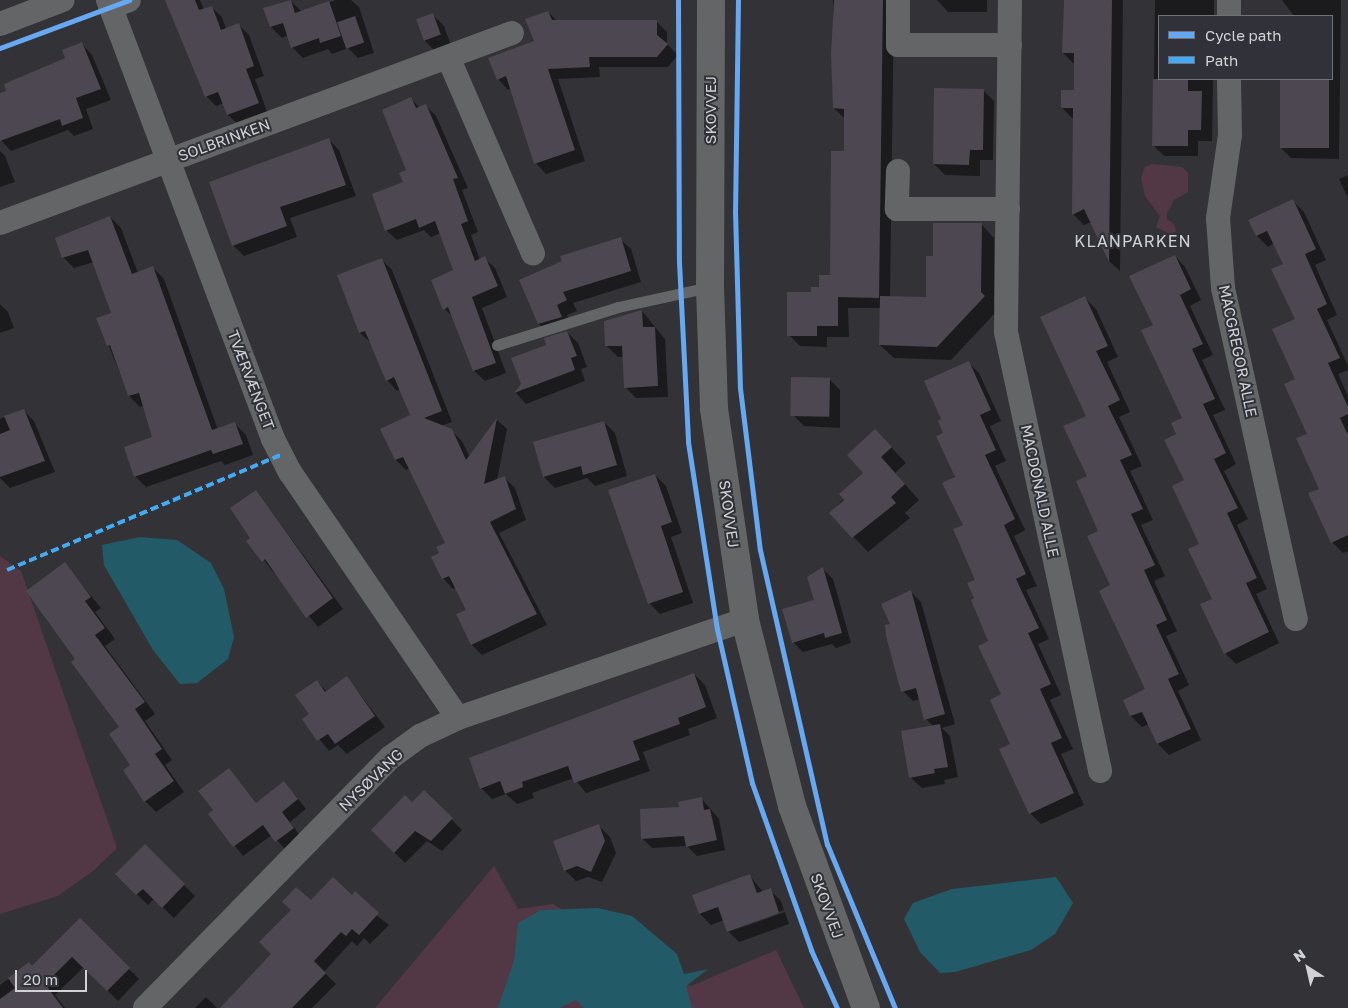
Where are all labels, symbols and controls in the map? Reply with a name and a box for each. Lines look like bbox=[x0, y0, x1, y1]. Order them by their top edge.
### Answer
legend bbox=[1158, 15, 1333, 80]
text: Cycle path bbox=[1205, 26, 1281, 44]
text: Path bbox=[1205, 51, 1238, 69]
street label: SKOVVEJ bbox=[702, 76, 720, 144]
street label: SOLBRINKEN bbox=[176, 115, 272, 165]
district label: KLANPARKEN bbox=[1073, 231, 1193, 251]
street label: MACGREGOR ALLE bbox=[1215, 283, 1261, 419]
street label: TVÆRVÆNGET bbox=[224, 328, 278, 432]
street label: MACDONALD ALLE bbox=[1017, 423, 1063, 559]
street label: SKOVVEJ bbox=[715, 479, 743, 549]
street label: NYSØVANG bbox=[335, 745, 407, 815]
street label: SKOVVEJ bbox=[807, 871, 847, 941]
north arrow bbox=[1283, 943, 1333, 993]
text: N bbox=[1290, 945, 1308, 965]
scale bar bbox=[18, 960, 90, 992]
text: 20 m bbox=[23, 970, 58, 988]

